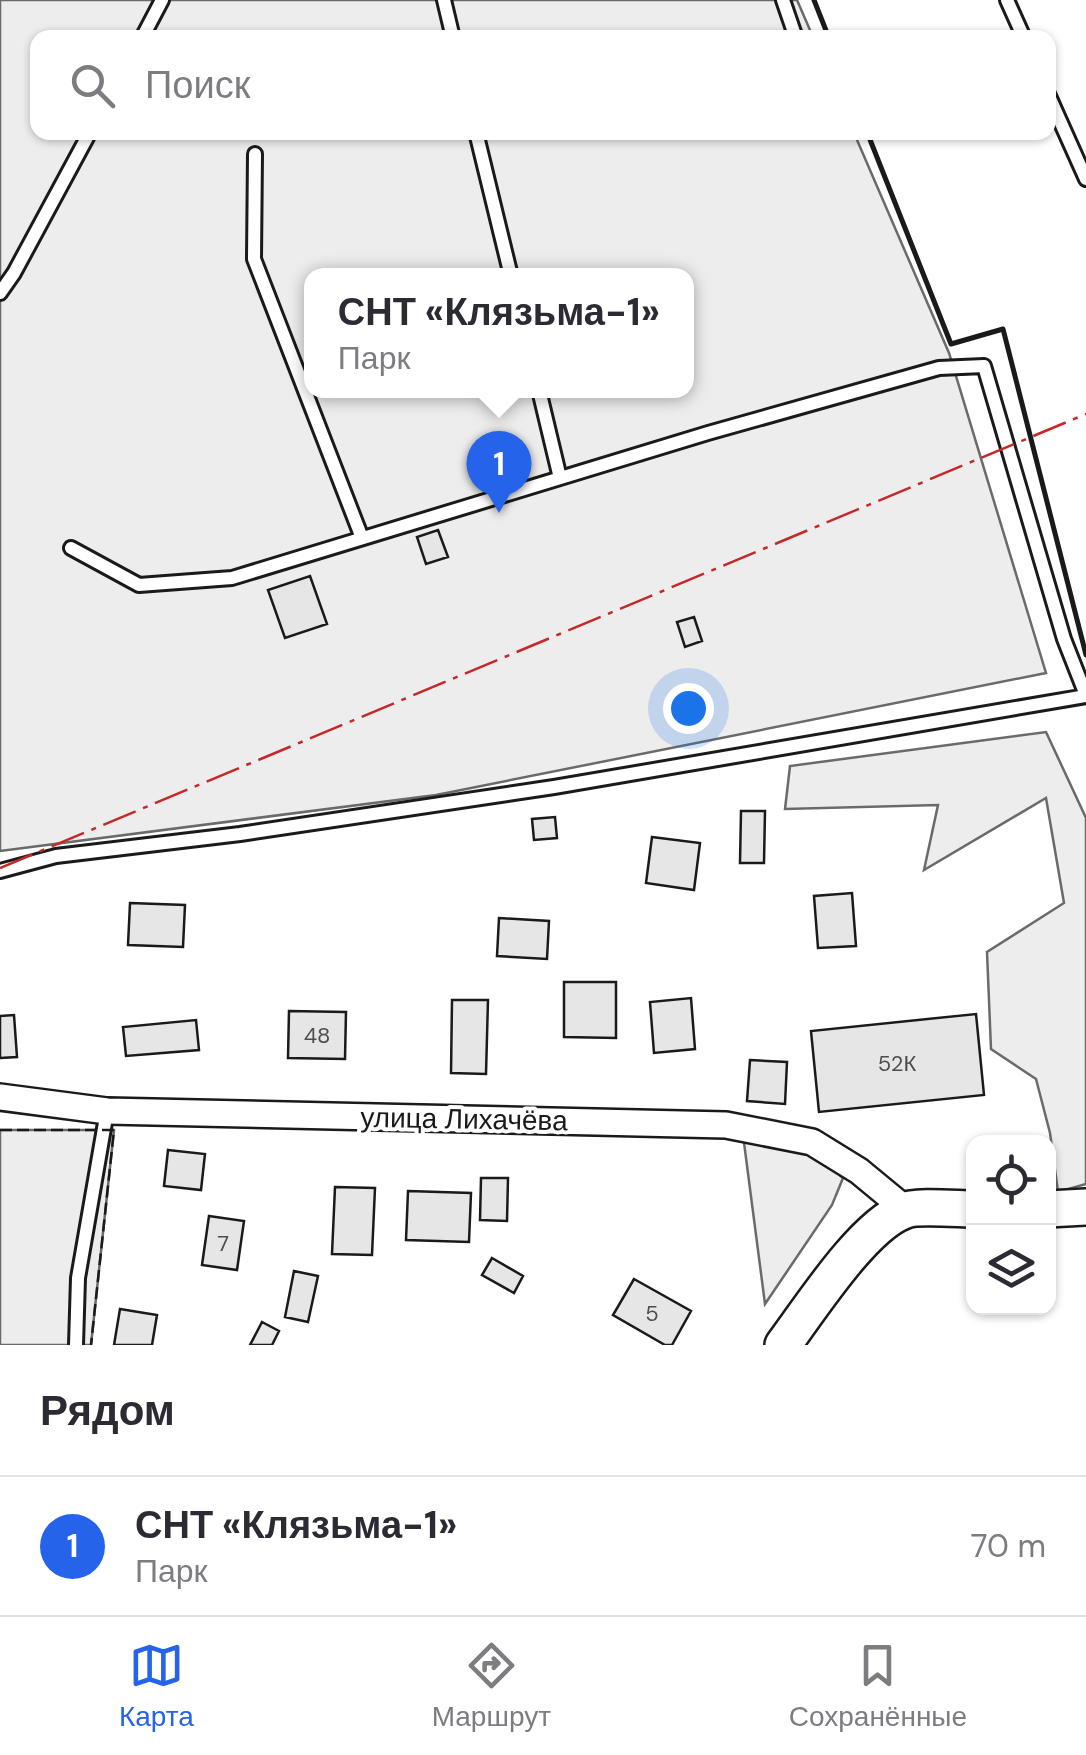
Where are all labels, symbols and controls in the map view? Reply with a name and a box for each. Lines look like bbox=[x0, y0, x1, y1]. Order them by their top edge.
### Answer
search box bbox=[30, 30, 1056, 140]
icon: search bbox=[65, 58, 120, 113]
text: Поиск bbox=[145, 60, 250, 110]
popup bbox=[304, 268, 694, 398]
text: СНТ «Клязьма-1» bbox=[338, 287, 660, 337]
text: Парк bbox=[338, 337, 410, 379]
pin: 1 bbox=[466, 430, 532, 513]
your location bbox=[663, 683, 714, 734]
house number: 48 bbox=[304, 1021, 330, 1050]
house number: 52К bbox=[878, 1049, 916, 1078]
street label: улица Лихачёва bbox=[360, 1099, 568, 1139]
map controls bbox=[966, 1135, 1056, 1315]
button: locate bbox=[966, 1135, 1056, 1225]
button: layers bbox=[966, 1225, 1056, 1315]
house number: 7 bbox=[217, 1229, 229, 1258]
house number: 5 bbox=[645, 1299, 659, 1328]
text: Рядом bbox=[40, 1383, 175, 1438]
text: СНТ «Клязьма-1» bbox=[135, 1500, 457, 1550]
text: 1 bbox=[67, 1525, 78, 1567]
text: 70 m bbox=[970, 1525, 1046, 1567]
text: Парк bbox=[135, 1550, 208, 1592]
tab: Карта bbox=[119, 1638, 194, 1735]
tab: Маршрут bbox=[432, 1638, 551, 1735]
tab: Сохранённые bbox=[789, 1638, 967, 1735]

